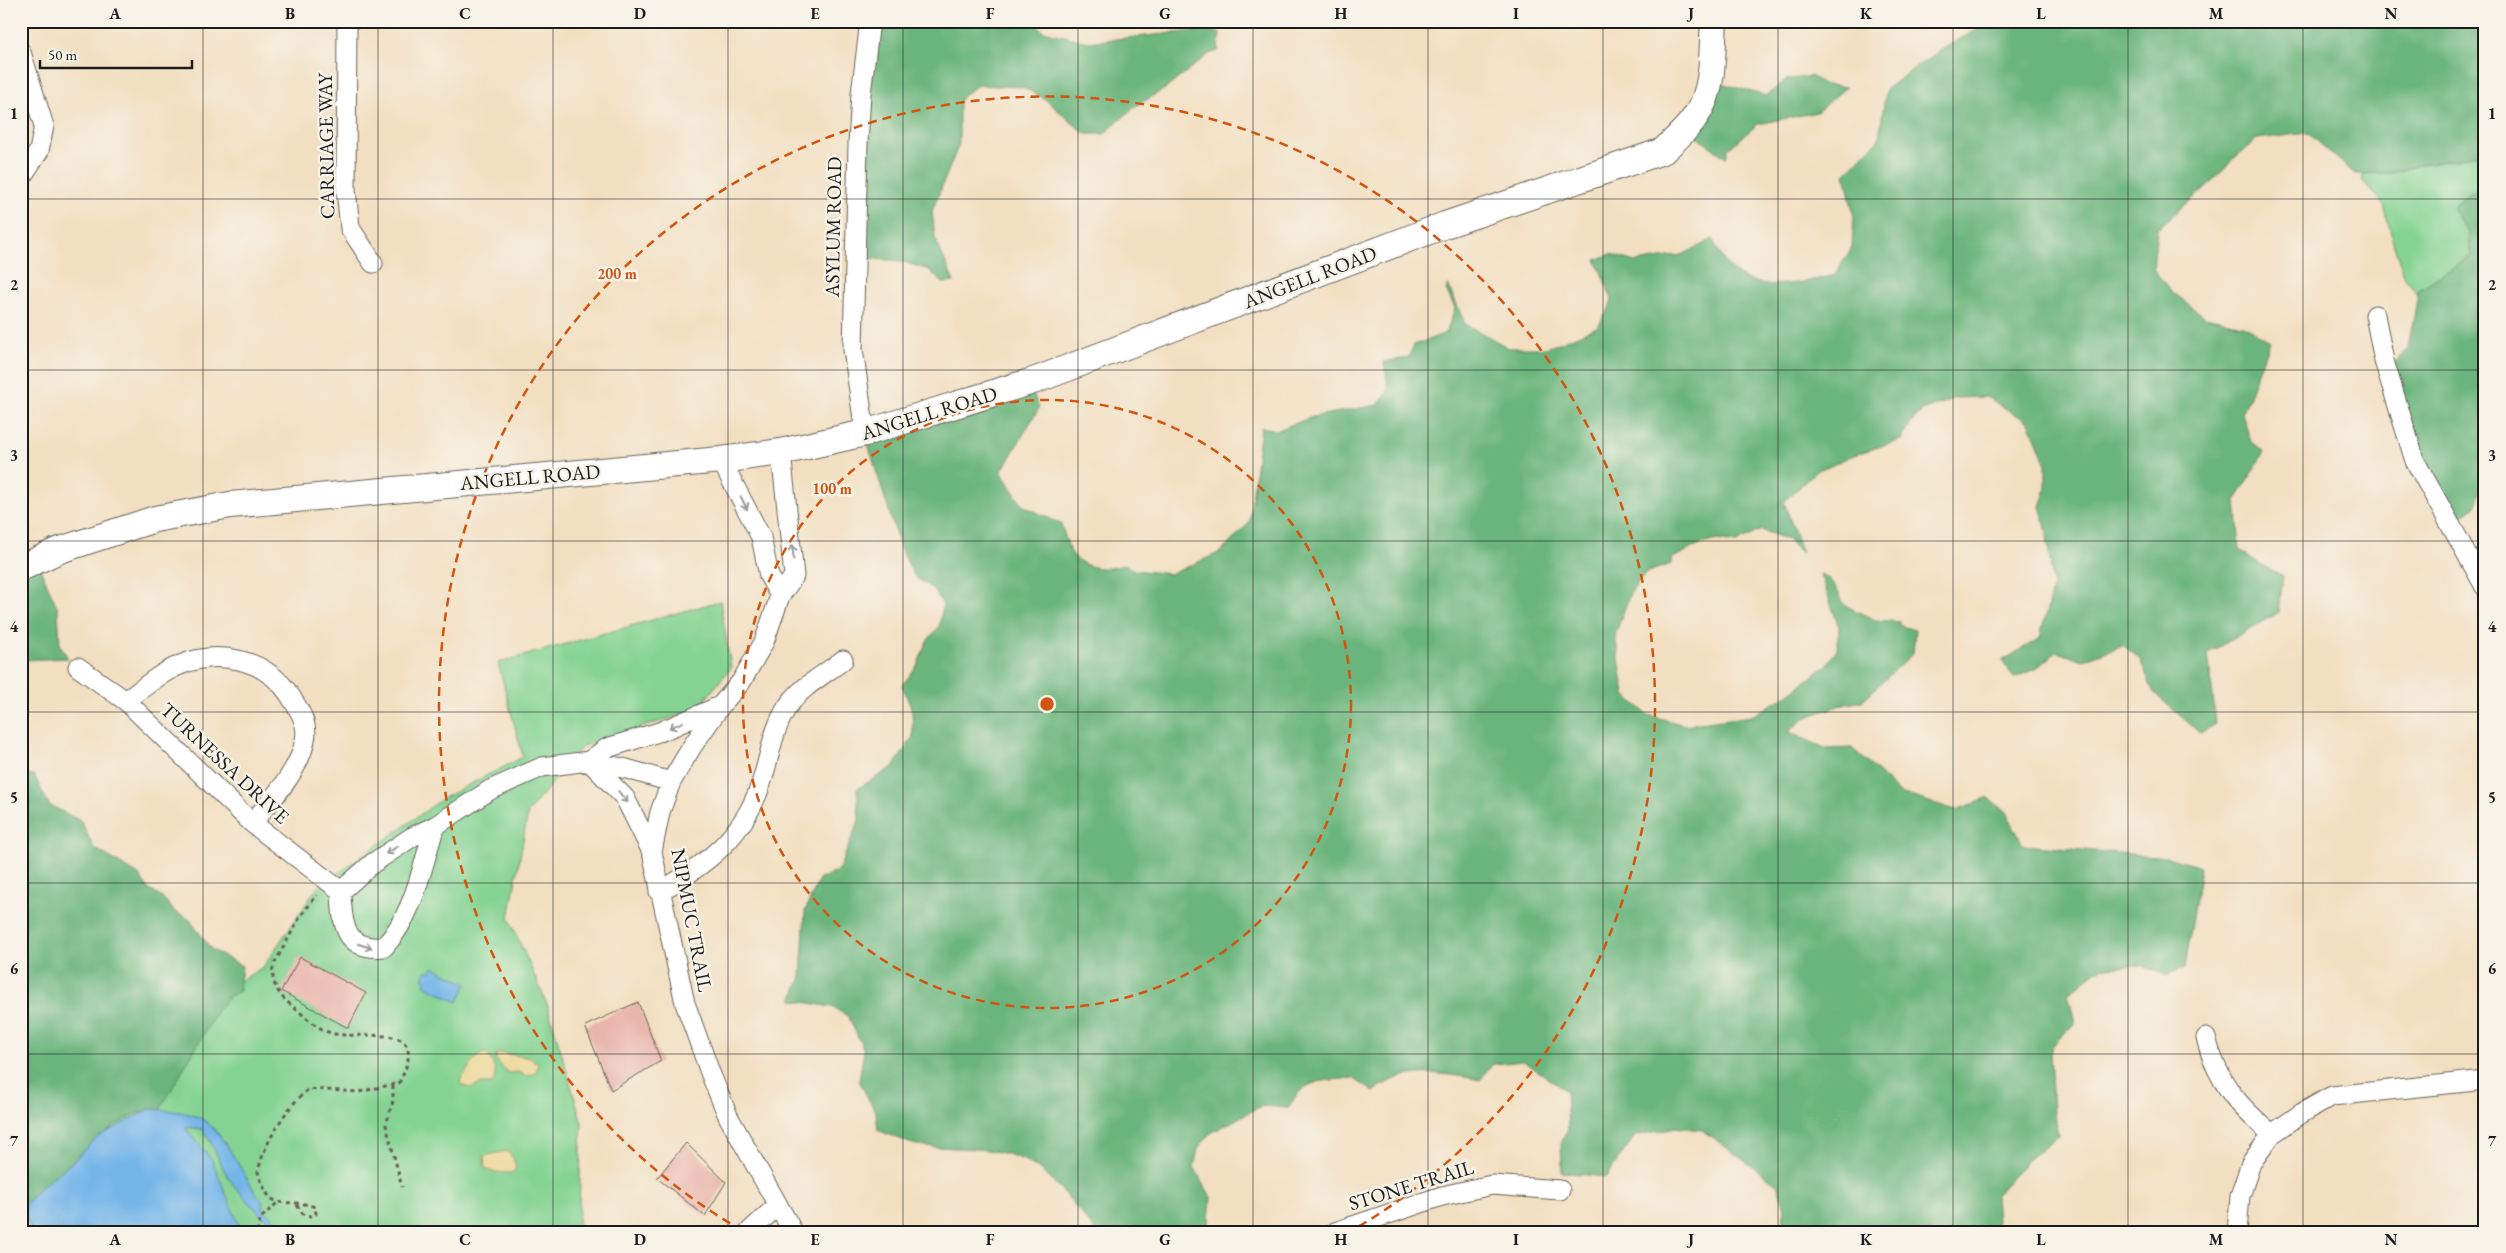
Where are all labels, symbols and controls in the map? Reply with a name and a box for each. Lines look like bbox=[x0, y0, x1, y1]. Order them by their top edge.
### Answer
text: A bbox=[108, 3, 121, 24]
text: B bbox=[285, 3, 295, 24]
text: C bbox=[459, 3, 471, 24]
text: D bbox=[634, 3, 646, 24]
text: E bbox=[810, 3, 820, 24]
text: F bbox=[986, 3, 995, 24]
text: G bbox=[1159, 3, 1171, 24]
text: H bbox=[1335, 3, 1348, 24]
text: I bbox=[1513, 3, 1519, 24]
text: J bbox=[1686, 3, 1694, 24]
text: K bbox=[1860, 3, 1873, 24]
text: L bbox=[2036, 3, 2046, 24]
text: M bbox=[2209, 3, 2224, 24]
text: N bbox=[2385, 3, 2398, 24]
scale bar bbox=[40, 38, 192, 70]
text: 50 m bbox=[48, 45, 77, 64]
street label: CARRIAGE WAY bbox=[312, 71, 340, 219]
text: 1 bbox=[10, 103, 18, 124]
text: 1 bbox=[2488, 103, 2496, 124]
street label: ASYLUM ROAD bbox=[819, 156, 847, 299]
street label: ANGELL ROAD bbox=[1239, 240, 1380, 315]
text: 200 m bbox=[597, 264, 637, 283]
text: 2 bbox=[10, 274, 19, 295]
text: 2 bbox=[2488, 274, 2497, 295]
street label: ANGELL ROAD bbox=[857, 380, 1000, 446]
text: 3 bbox=[10, 445, 18, 466]
text: 3 bbox=[2488, 445, 2496, 466]
street label: ANGELL ROAD bbox=[458, 458, 601, 496]
text: 100 m bbox=[812, 479, 852, 498]
one-way arrow bbox=[740, 495, 749, 510]
one-way arrow bbox=[788, 544, 797, 560]
text: 4 bbox=[10, 616, 19, 637]
text: 4 bbox=[2488, 616, 2497, 637]
centre of rings bbox=[1038, 695, 1056, 713]
street label: TURNESSA DRIVE bbox=[155, 697, 295, 829]
one-way arrow bbox=[669, 722, 684, 731]
text: 5 bbox=[10, 787, 18, 808]
text: 5 bbox=[2488, 787, 2496, 808]
one-way arrow bbox=[617, 790, 628, 803]
one-way arrow bbox=[386, 845, 400, 855]
street label: NIPMUC TRAIL bbox=[665, 846, 719, 994]
one-way arrow bbox=[357, 941, 373, 951]
text: 6 bbox=[10, 958, 19, 979]
text: 6 bbox=[2488, 958, 2497, 979]
text: 7 bbox=[10, 1130, 19, 1151]
text: 7 bbox=[2488, 1130, 2497, 1151]
street label: STONE TRAIL bbox=[1345, 1154, 1477, 1216]
text: A bbox=[108, 1229, 121, 1250]
text: B bbox=[285, 1229, 295, 1250]
text: C bbox=[459, 1229, 471, 1250]
text: D bbox=[634, 1229, 646, 1250]
text: E bbox=[810, 1229, 820, 1250]
text: F bbox=[986, 1229, 995, 1250]
text: G bbox=[1159, 1229, 1171, 1250]
text: H bbox=[1335, 1229, 1348, 1250]
text: I bbox=[1513, 1229, 1519, 1250]
text: J bbox=[1686, 1229, 1694, 1250]
text: K bbox=[1860, 1229, 1873, 1250]
text: L bbox=[2036, 1229, 2046, 1250]
text: M bbox=[2209, 1229, 2224, 1250]
text: N bbox=[2385, 1229, 2398, 1250]

